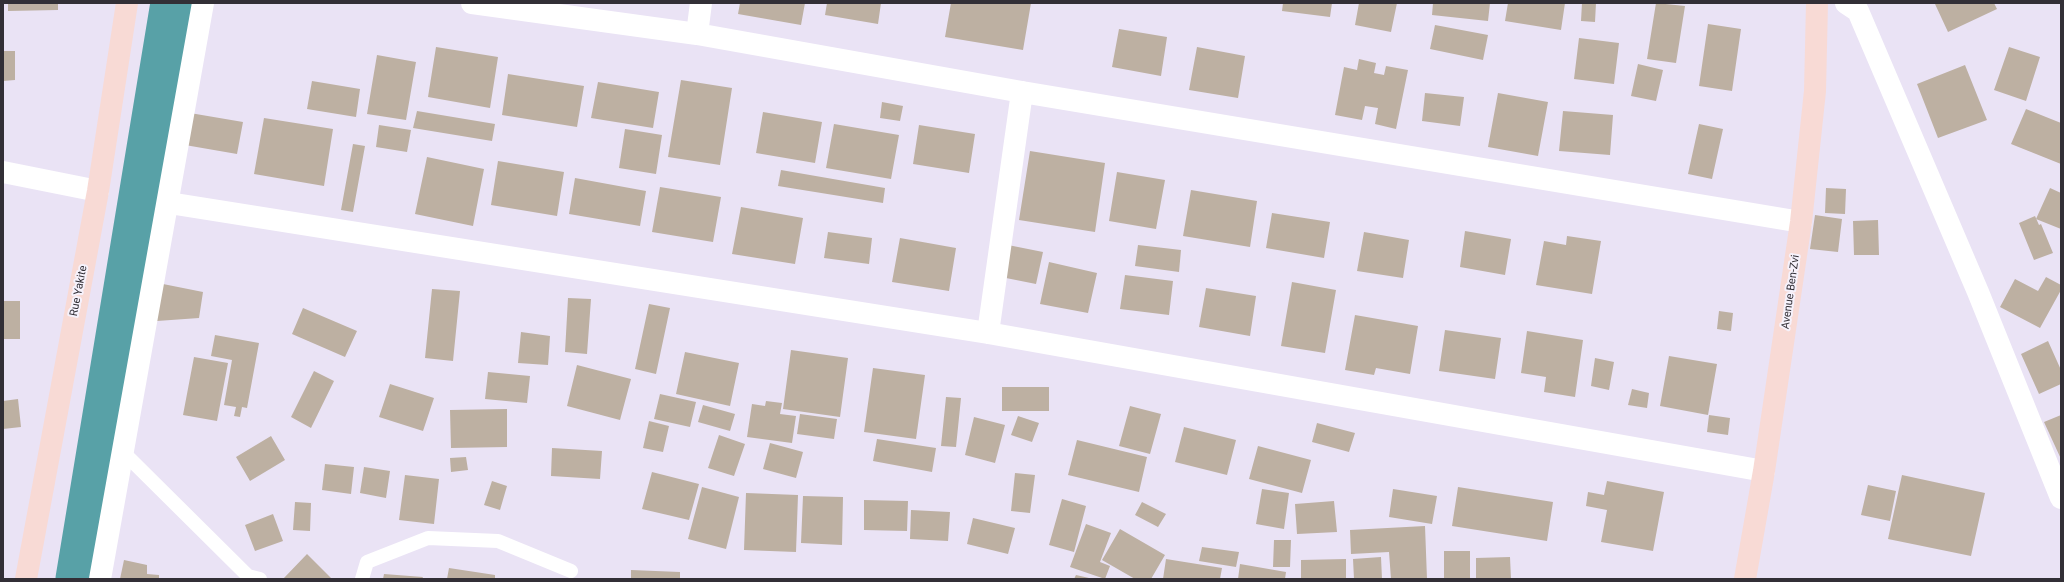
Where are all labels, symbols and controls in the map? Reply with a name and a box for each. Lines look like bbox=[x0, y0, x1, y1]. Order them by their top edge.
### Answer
street label: Avenue Ben-Zvi bbox=[1779, 254, 1803, 330]
street label: Rue Yakite bbox=[68, 265, 90, 317]

